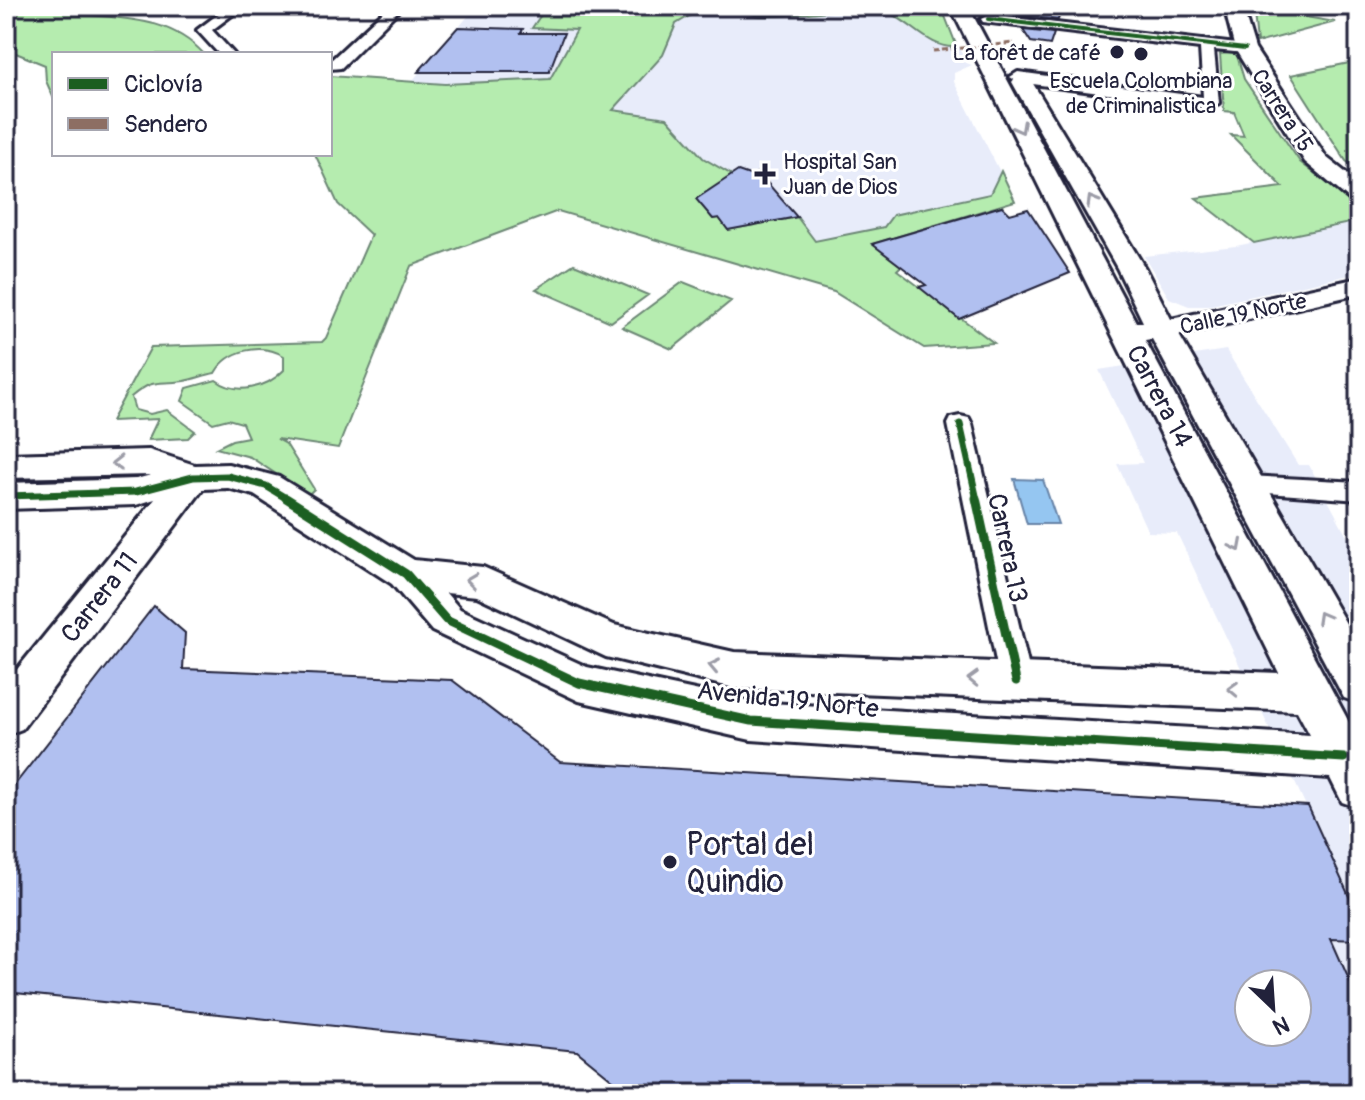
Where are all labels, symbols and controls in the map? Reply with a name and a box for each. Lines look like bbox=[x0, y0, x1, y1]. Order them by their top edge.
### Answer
place label: La forêt de café bbox=[952, 39, 1101, 67]
marker: La forêt de café bbox=[1108, 43, 1126, 61]
marker: Escuela Colombiana de Criminalistica bbox=[1132, 45, 1150, 63]
legend bbox=[52, 52, 332, 156]
street label: Carrera 15 bbox=[1245, 64, 1319, 157]
place label: Escuela Colombiana de Criminalistica bbox=[1050, 67, 1232, 120]
text: Ciclovía bbox=[124, 70, 203, 99]
text: Sendero bbox=[124, 110, 208, 139]
one-way arrow bbox=[1010, 120, 1025, 134]
place label: Hospital San Juan de Dios bbox=[783, 148, 898, 201]
marker: Hospital San Juan de Dios bbox=[754, 163, 776, 185]
one-way arrow bbox=[1086, 195, 1102, 210]
street label: Calle 19 Norte bbox=[1177, 287, 1309, 341]
street label: Carrera 14 bbox=[1119, 340, 1199, 453]
one-way arrow bbox=[110, 454, 123, 472]
street label: Carrera 13 bbox=[980, 491, 1034, 606]
one-way arrow bbox=[1228, 537, 1243, 552]
street label: Carrera 11 bbox=[54, 546, 145, 649]
one-way arrow bbox=[464, 572, 477, 589]
one-way arrow bbox=[1316, 610, 1331, 625]
one-way arrow bbox=[708, 658, 721, 675]
one-way arrow bbox=[967, 671, 980, 688]
street label: Avenida 19 Norte bbox=[695, 675, 880, 725]
one-way arrow bbox=[1226, 681, 1239, 698]
place label: Portal del Quindio bbox=[686, 825, 814, 902]
marker: Portal del Quindio bbox=[661, 853, 679, 871]
north arrow bbox=[1233, 968, 1313, 1048]
text: N bbox=[1268, 1009, 1294, 1041]

